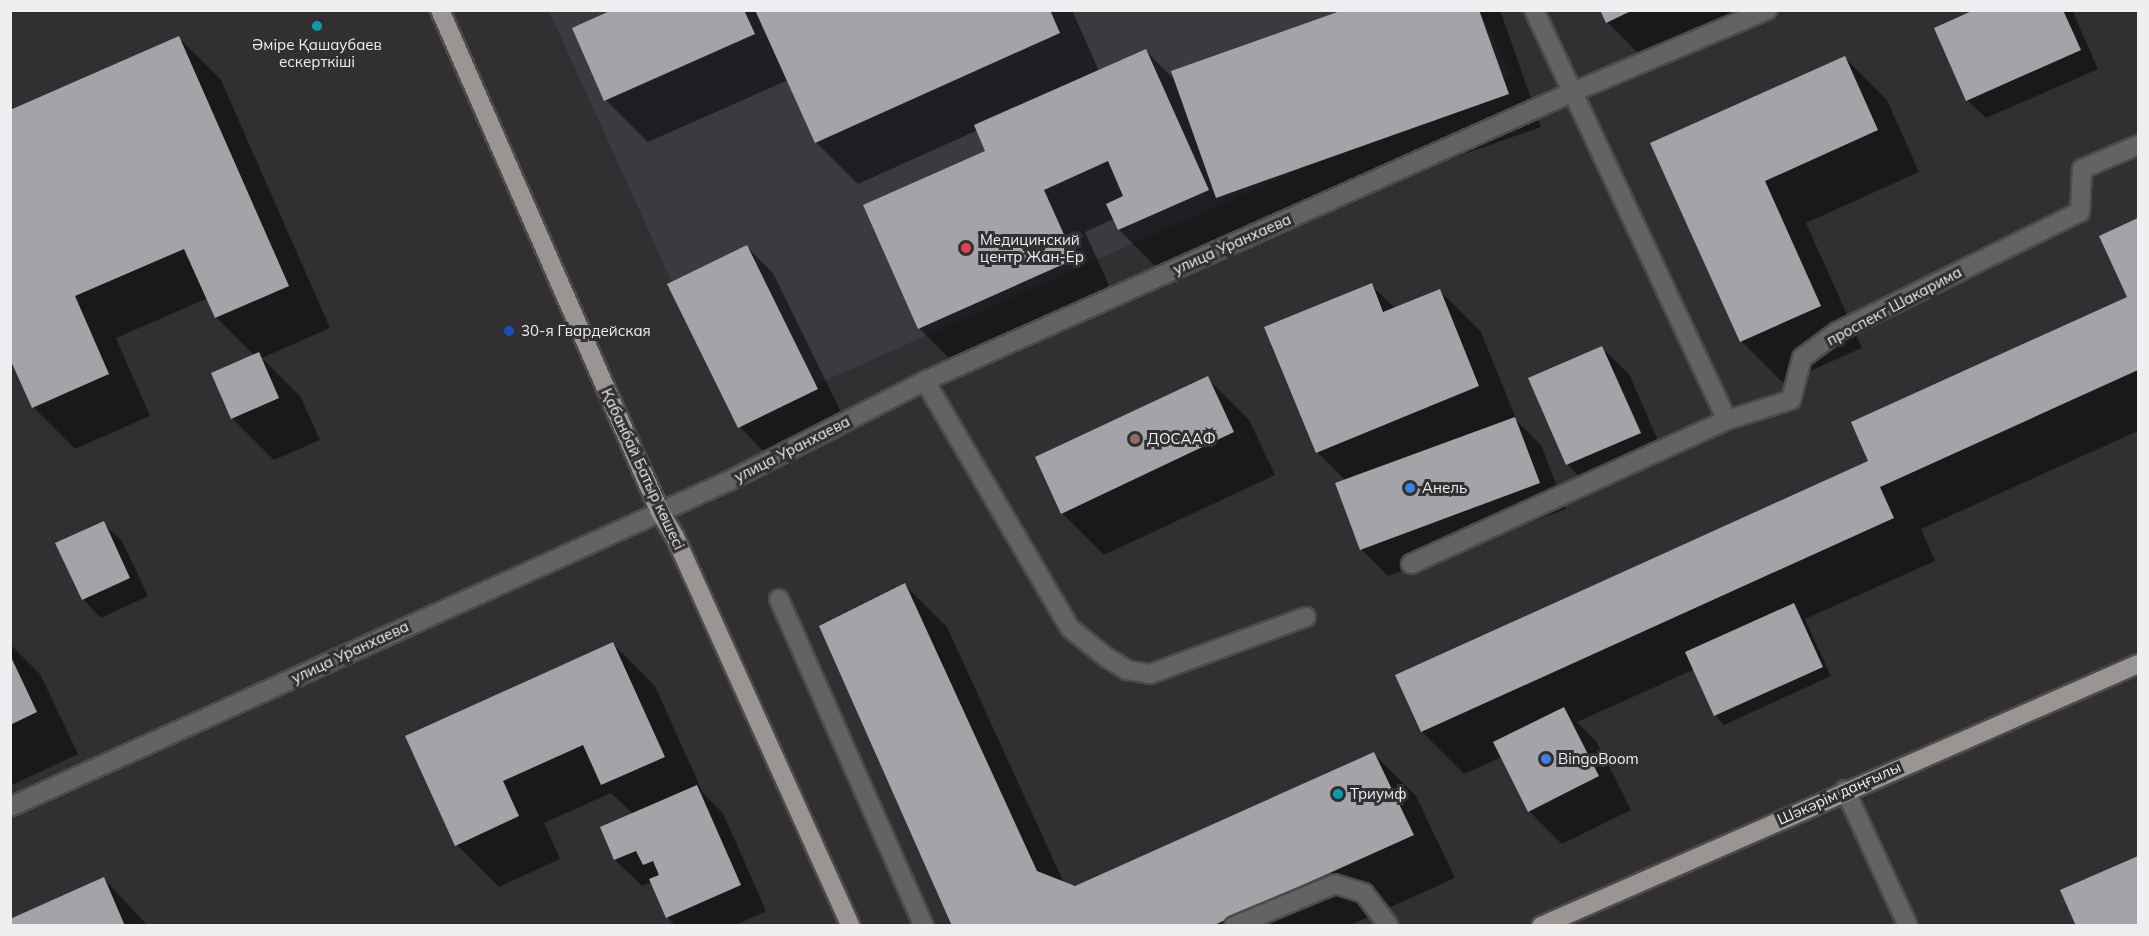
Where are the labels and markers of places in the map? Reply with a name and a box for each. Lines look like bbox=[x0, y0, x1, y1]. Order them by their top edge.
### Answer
marker: Әміре Қашаубаев ескерткіші bbox=[310, 19, 324, 33]
place label: Әміре Қашаубаев ескерткіші bbox=[252, 35, 382, 70]
place label: Медицинский центр Жан-Ер bbox=[980, 230, 1084, 265]
marker: Медицинский центр Жан-Ер bbox=[957, 239, 975, 257]
place label: 30-я Гвардейская bbox=[521, 322, 651, 340]
marker: 30-я Гвардейская bbox=[502, 324, 516, 338]
place label: ДОСААФ bbox=[1147, 430, 1216, 448]
marker: ДОСААФ bbox=[1128, 432, 1142, 446]
place label: Анель bbox=[1422, 479, 1467, 497]
marker: Анель bbox=[1403, 481, 1417, 495]
place label: BingoBoom bbox=[1558, 750, 1639, 768]
marker: BingoBoom bbox=[1539, 752, 1553, 766]
place label: Триумф bbox=[1350, 785, 1406, 803]
marker: Триумф bbox=[1331, 787, 1345, 801]

